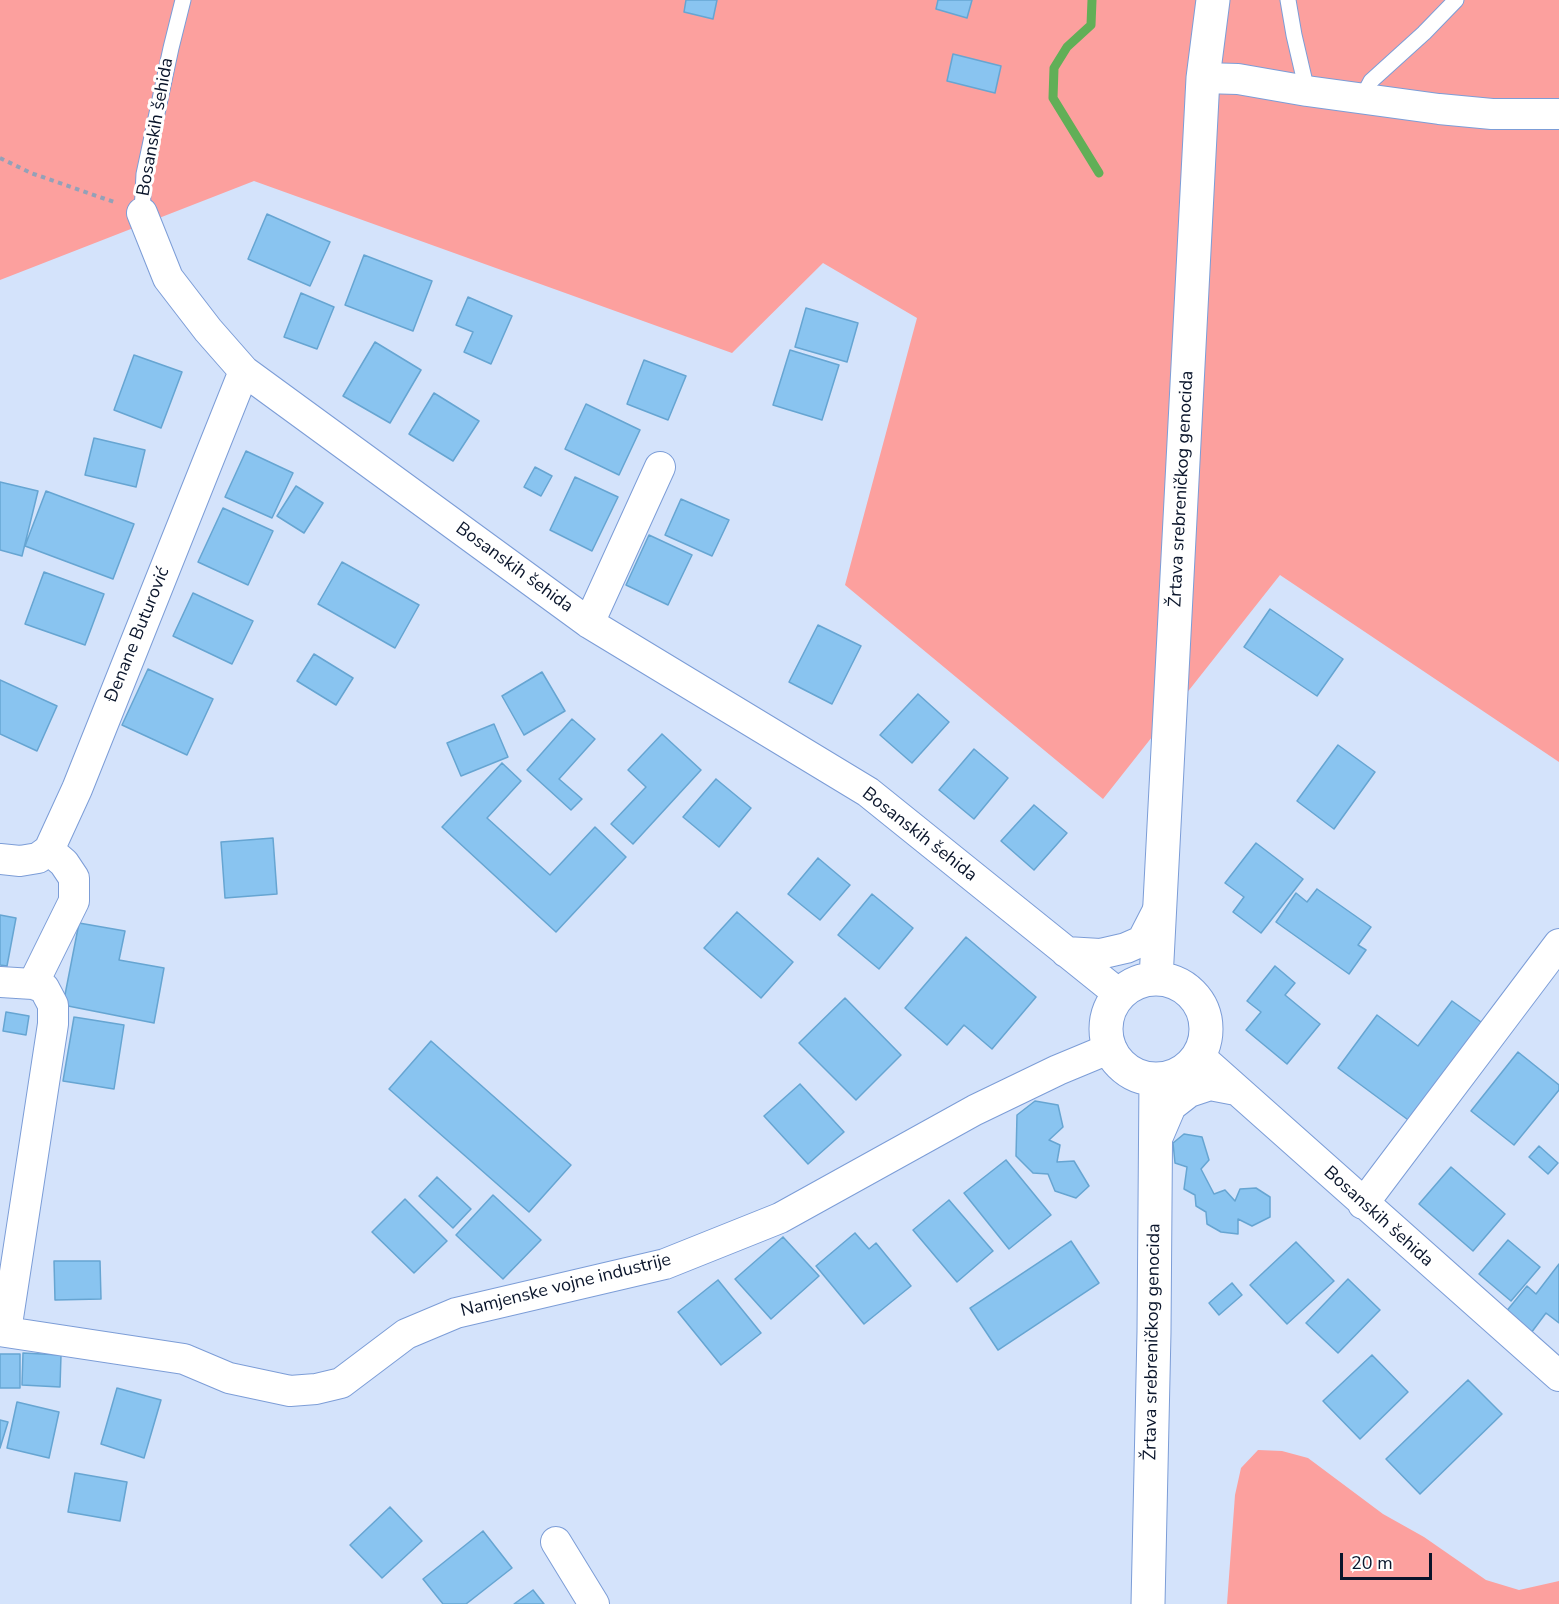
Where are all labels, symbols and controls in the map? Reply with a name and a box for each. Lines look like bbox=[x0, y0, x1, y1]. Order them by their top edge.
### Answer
street label: Bosanskih šehida bbox=[133, 56, 179, 198]
street label: Žrtava srebreničkog genocida bbox=[1165, 370, 1199, 608]
street label: Bosanskih šehida bbox=[451, 518, 577, 618]
street label: Đenane Buturović bbox=[101, 564, 175, 706]
street label: Bosanskih šehida bbox=[857, 783, 981, 887]
street label: Bosanskih šehida bbox=[1319, 1162, 1437, 1272]
street label: Žrtava srebreničkog genocida bbox=[1140, 1223, 1166, 1461]
street label: Namjenske vojne industrije bbox=[459, 1249, 673, 1323]
scale bar bbox=[1343, 1541, 1434, 1579]
text: 20 m bbox=[1351, 1551, 1393, 1575]

